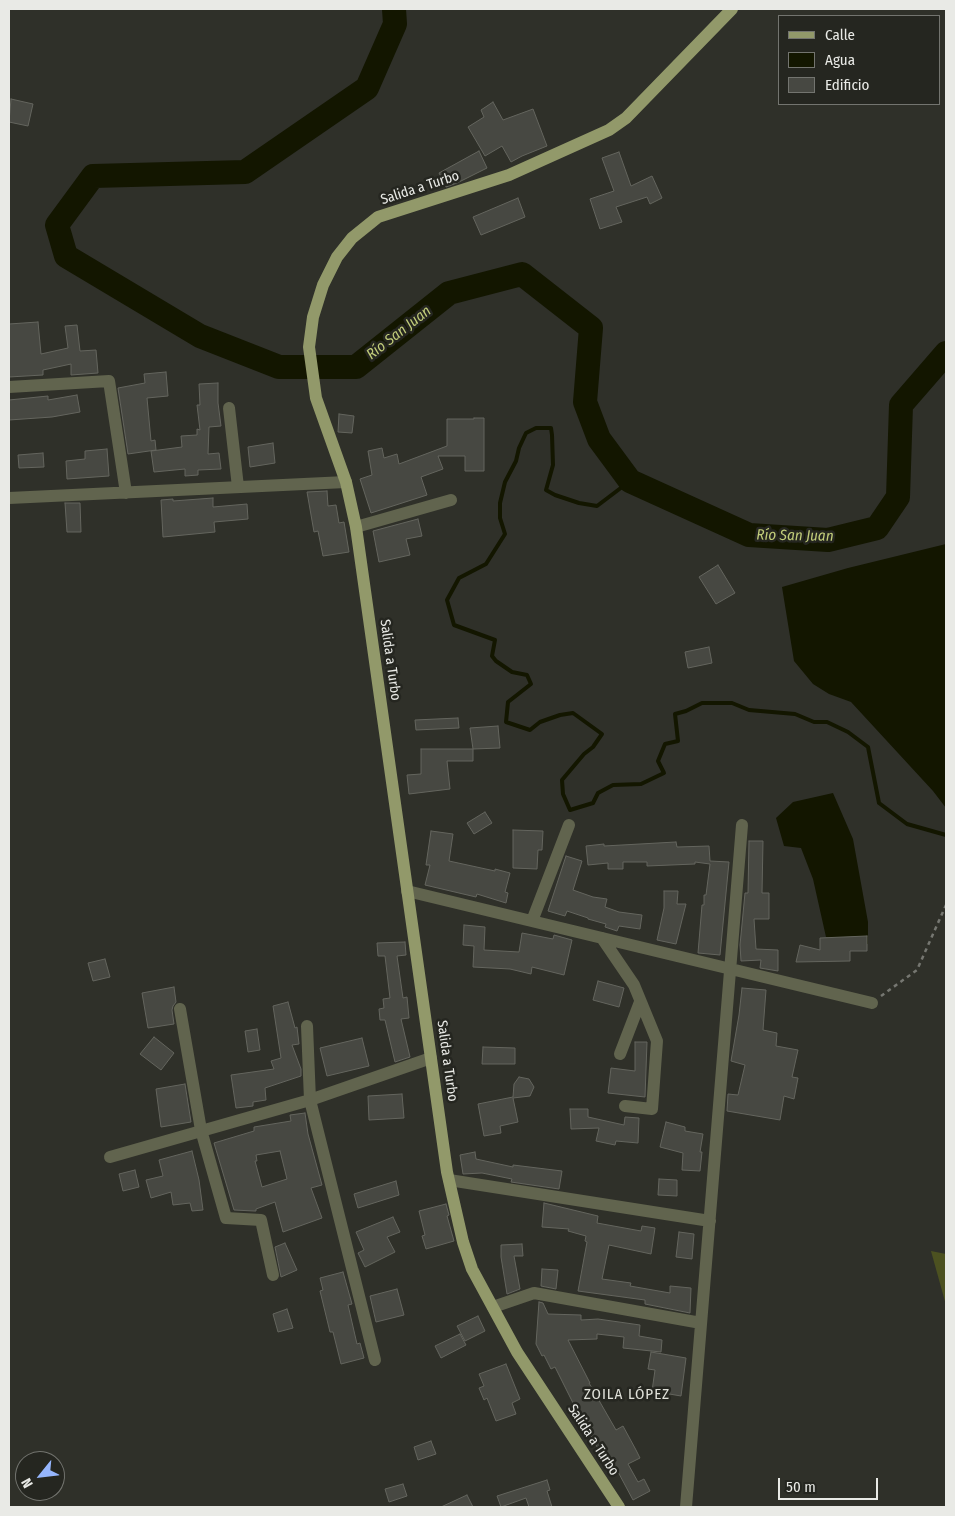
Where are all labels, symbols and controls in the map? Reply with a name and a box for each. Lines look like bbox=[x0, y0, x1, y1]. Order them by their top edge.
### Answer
legend bbox=[778, 15, 940, 105]
text: Calle bbox=[825, 26, 855, 44]
text: Agua bbox=[825, 51, 855, 69]
text: Edificio bbox=[825, 76, 870, 94]
street label: Salida a Turbo bbox=[379, 167, 461, 209]
water label: Río San Juan bbox=[363, 302, 435, 364]
water label: Río San Juan bbox=[756, 526, 834, 546]
street label: Salida a Turbo bbox=[376, 618, 404, 702]
street label: Salida a Turbo bbox=[433, 1019, 461, 1103]
district label: ZOILA LÓPEZ bbox=[582, 1386, 672, 1404]
street label: Salida a Turbo bbox=[564, 1401, 622, 1479]
north arrow bbox=[15, 1451, 65, 1501]
scale bar bbox=[780, 1468, 880, 1500]
text: N bbox=[18, 1475, 37, 1491]
text: 50 m bbox=[786, 1478, 816, 1496]

